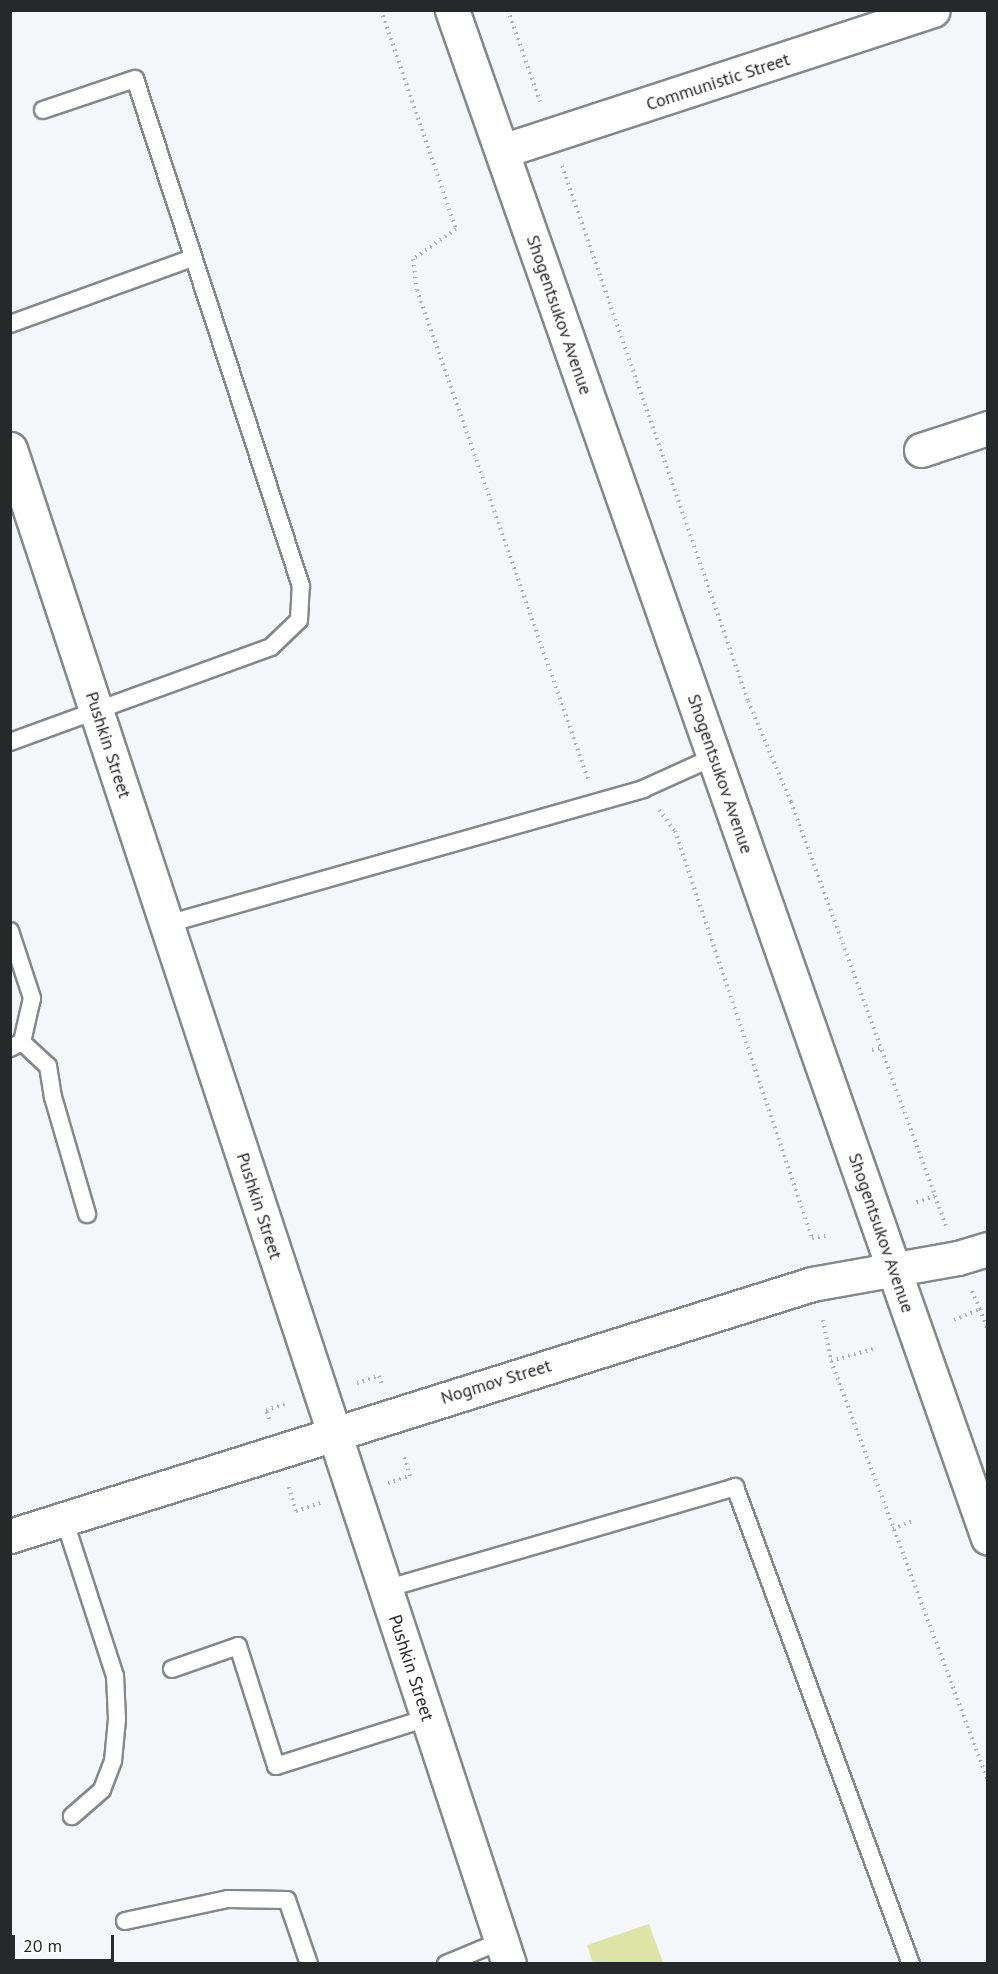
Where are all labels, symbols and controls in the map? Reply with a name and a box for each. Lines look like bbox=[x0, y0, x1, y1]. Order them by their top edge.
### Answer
street label: Communistic Street bbox=[643, 49, 793, 115]
street label: Shogentsukov Avenue bbox=[521, 232, 597, 398]
street label: Pushkin Street bbox=[81, 689, 135, 801]
street label: Shogentsukov Avenue bbox=[682, 691, 758, 857]
street label: Pushkin Street bbox=[232, 1150, 286, 1262]
street label: Shogentsukov Avenue bbox=[843, 1150, 919, 1316]
street label: Nogmov Street bbox=[438, 1355, 554, 1409]
street label: Pushkin Street bbox=[384, 1612, 438, 1724]
scale bar bbox=[15, 1923, 117, 1961]
text: 20 m bbox=[23, 1934, 62, 1957]

